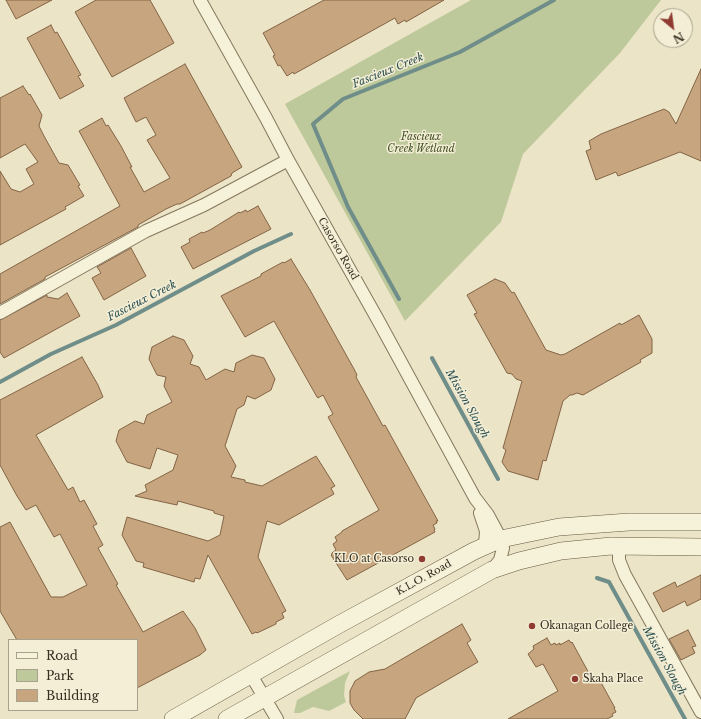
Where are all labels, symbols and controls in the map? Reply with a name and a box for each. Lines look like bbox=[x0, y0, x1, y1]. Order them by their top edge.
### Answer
north arrow bbox=[653, 8, 693, 48]
text: N bbox=[670, 29, 686, 46]
water label: Fascieux Creek bbox=[351, 51, 425, 91]
park label: Fascieux Creek Wetland bbox=[387, 131, 455, 154]
street label: Casorso Road bbox=[315, 216, 361, 282]
water label: Fascieux Creek bbox=[105, 278, 179, 324]
water label: Mission Slough bbox=[443, 367, 491, 441]
place label: KLO at Casorso bbox=[334, 553, 414, 565]
marker: KLO at Casorso bbox=[417, 554, 427, 564]
street label: K.L.O. Road bbox=[394, 558, 454, 598]
place label: Okanagan College bbox=[540, 620, 633, 632]
marker: Okanagan College bbox=[527, 621, 537, 631]
water label: Mission Slough bbox=[640, 624, 688, 698]
legend bbox=[8, 639, 138, 711]
text: Road bbox=[46, 648, 78, 663]
text: Park bbox=[46, 668, 74, 683]
place label: Skaha Place bbox=[583, 673, 643, 685]
marker: Skaha Place bbox=[570, 674, 580, 684]
text: Building bbox=[46, 688, 99, 703]

